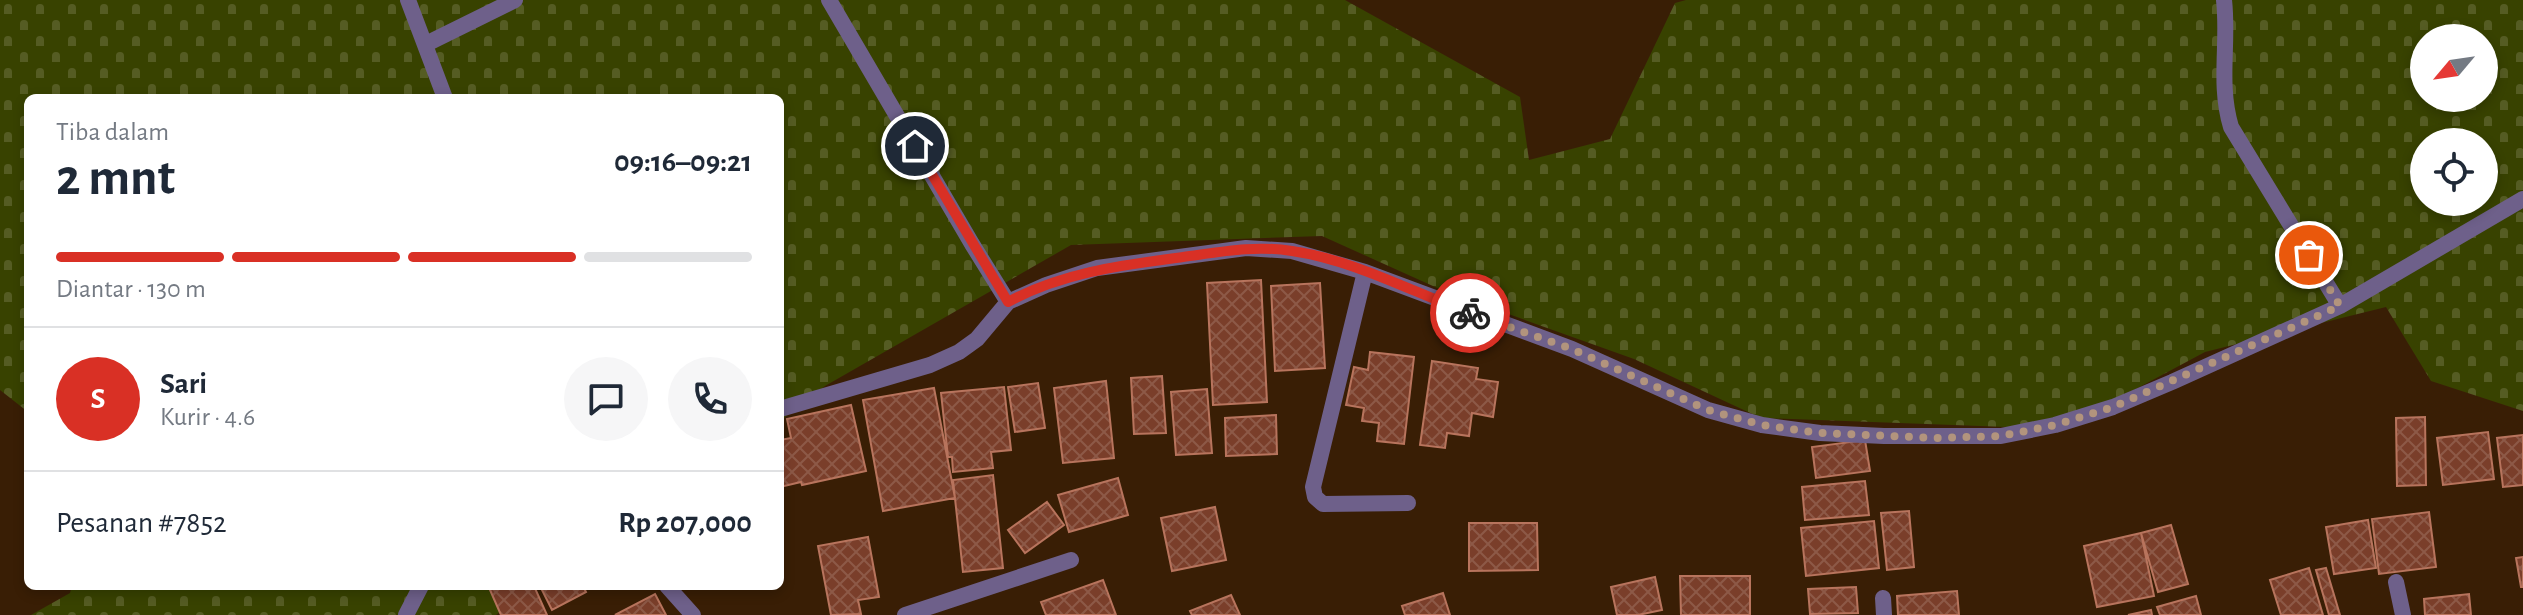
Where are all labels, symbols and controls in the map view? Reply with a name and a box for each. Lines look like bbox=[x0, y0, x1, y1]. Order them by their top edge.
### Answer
north arrow bbox=[2410, 24, 2498, 112]
map controls bbox=[2410, 24, 2498, 216]
pin bbox=[881, 112, 949, 180]
text: Tiba dalam bbox=[56, 119, 169, 145]
icon: home bbox=[893, 124, 937, 168]
button: locate bbox=[2410, 128, 2498, 216]
text: 09:16–09:21 bbox=[614, 147, 752, 177]
text: 2 mnt bbox=[56, 152, 175, 204]
pin bbox=[2275, 221, 2343, 289]
icon: bag bbox=[2287, 233, 2331, 277]
courier bbox=[1430, 273, 1510, 353]
text: Diantar · 130 m bbox=[56, 276, 206, 302]
icon: bike bbox=[1448, 291, 1492, 335]
button: chat bbox=[564, 357, 648, 441]
button: phone bbox=[668, 357, 752, 441]
text: Sari bbox=[160, 369, 207, 399]
text: S bbox=[91, 384, 105, 414]
text: Kurir · 4.6 bbox=[160, 404, 255, 430]
text: Pesanan #7852 bbox=[56, 508, 227, 538]
text: Rp 207,000 bbox=[618, 508, 752, 538]

